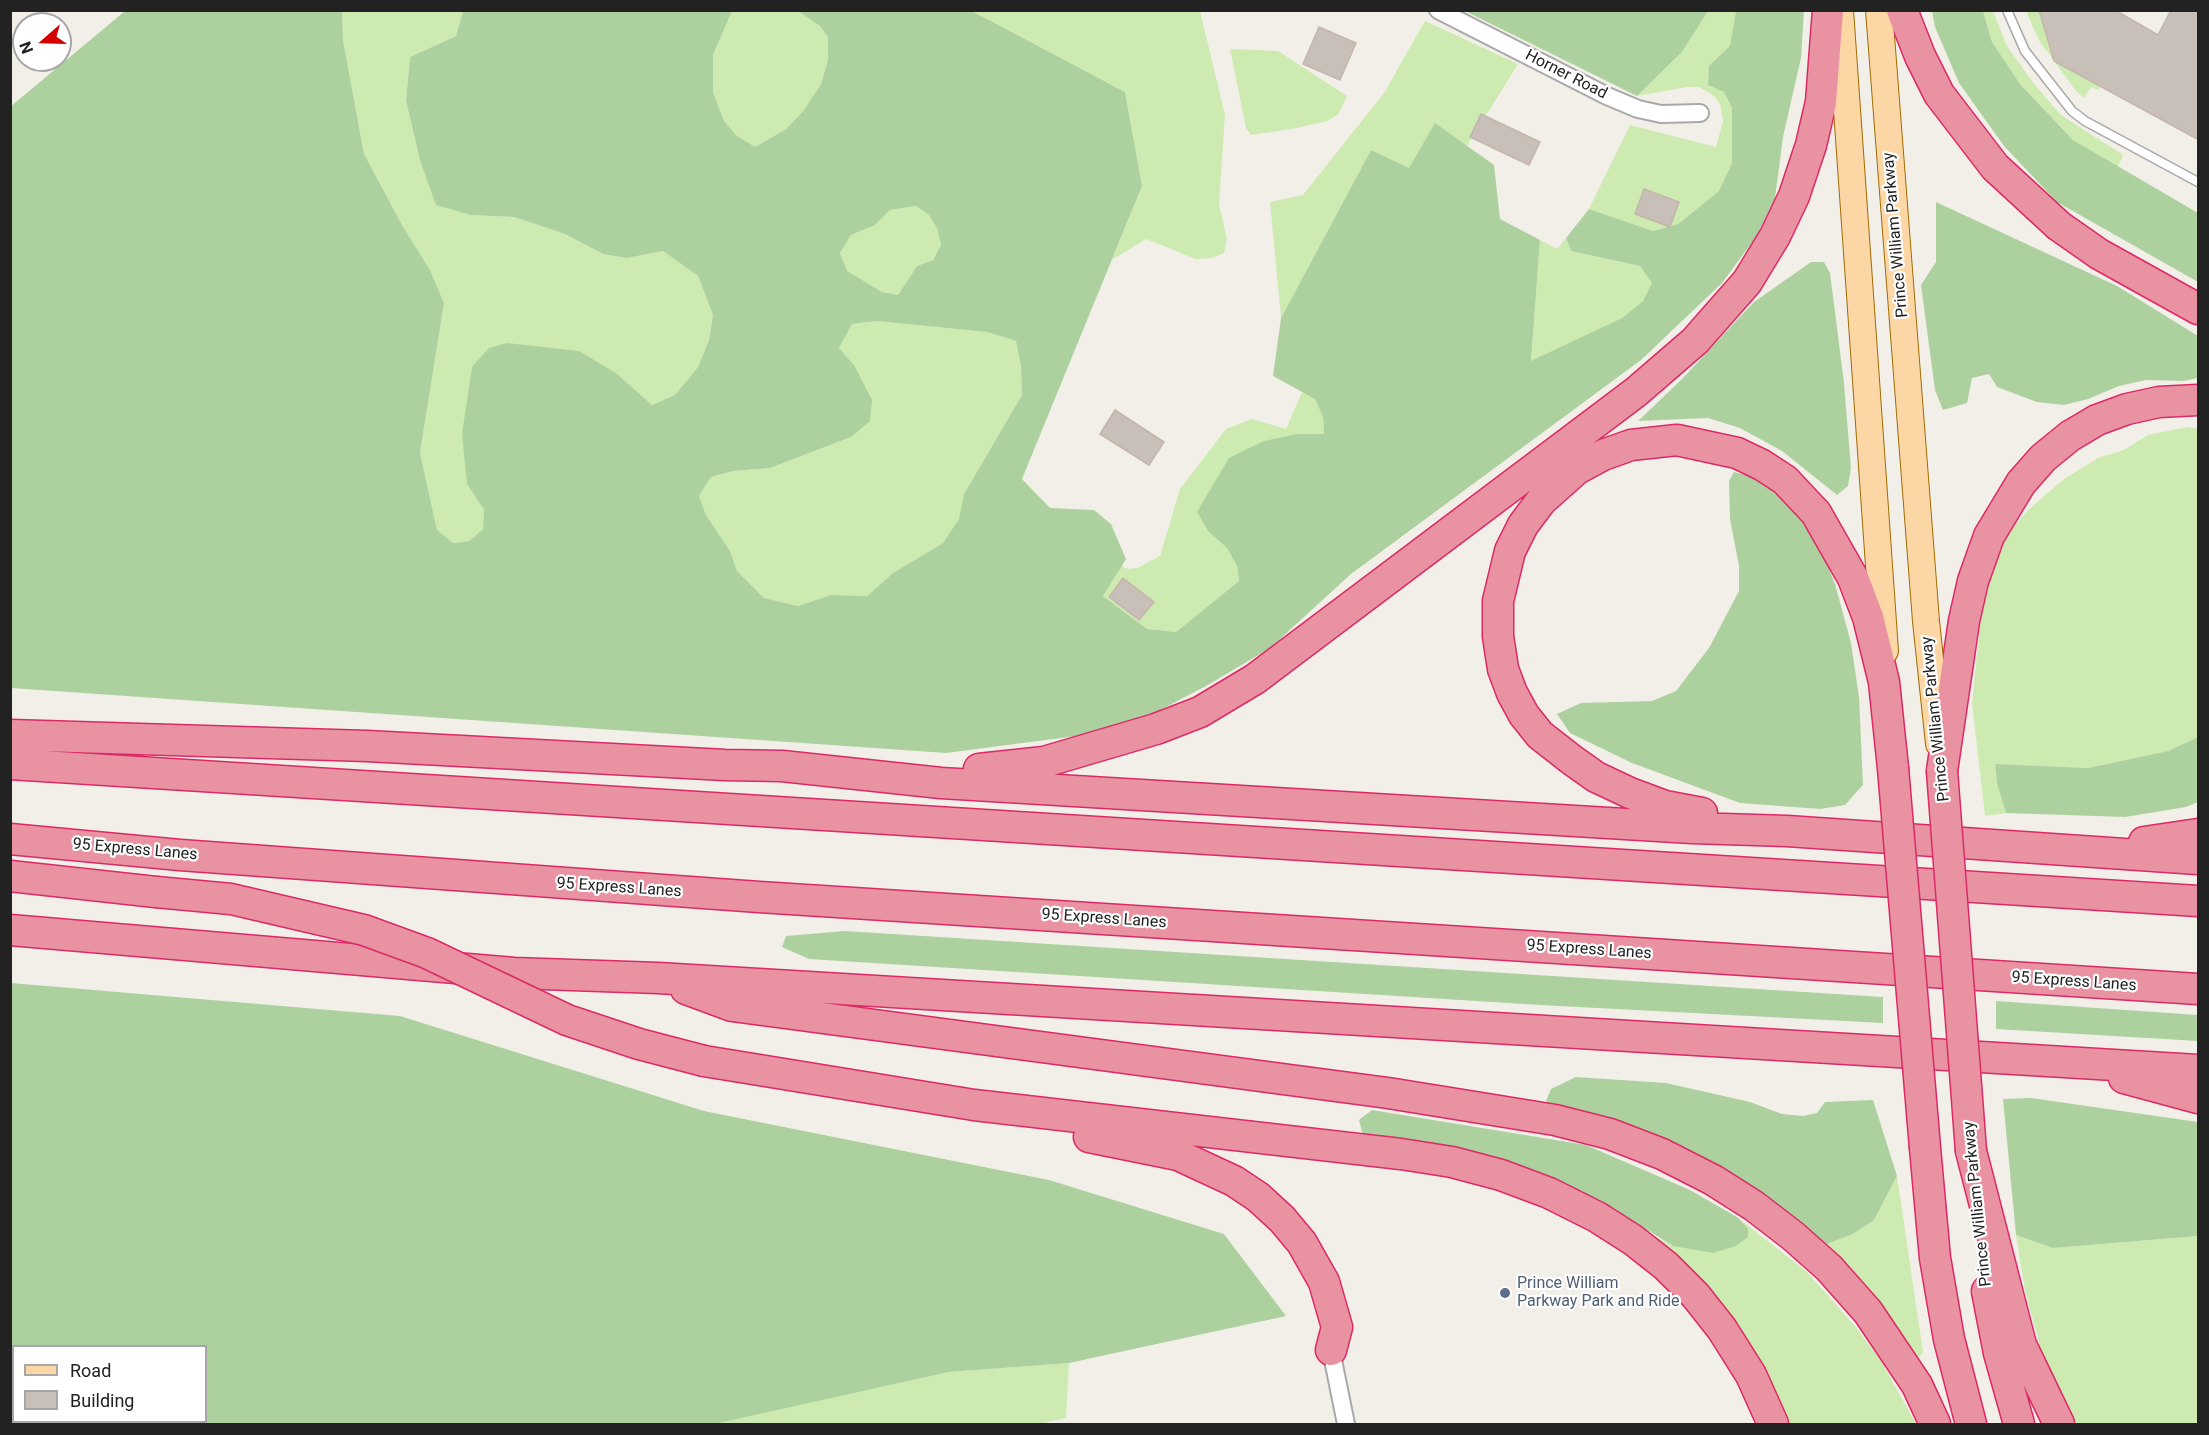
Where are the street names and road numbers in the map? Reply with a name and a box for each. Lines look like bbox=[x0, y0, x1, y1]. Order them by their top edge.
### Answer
street label: Horner Road bbox=[1522, 46, 1610, 104]
street label: Prince William Parkway bbox=[1879, 152, 1913, 318]
street label: Prince William Parkway bbox=[1918, 635, 1954, 803]
street label: 95 Express Lanes bbox=[72, 835, 198, 865]
street label: 95 Express Lanes bbox=[556, 874, 682, 902]
street label: 95 Express Lanes bbox=[1041, 905, 1167, 933]
street label: 95 Express Lanes bbox=[1526, 936, 1652, 964]
street label: 95 Express Lanes bbox=[2011, 968, 2137, 996]
street label: Prince William Parkway bbox=[1960, 1120, 1996, 1288]

